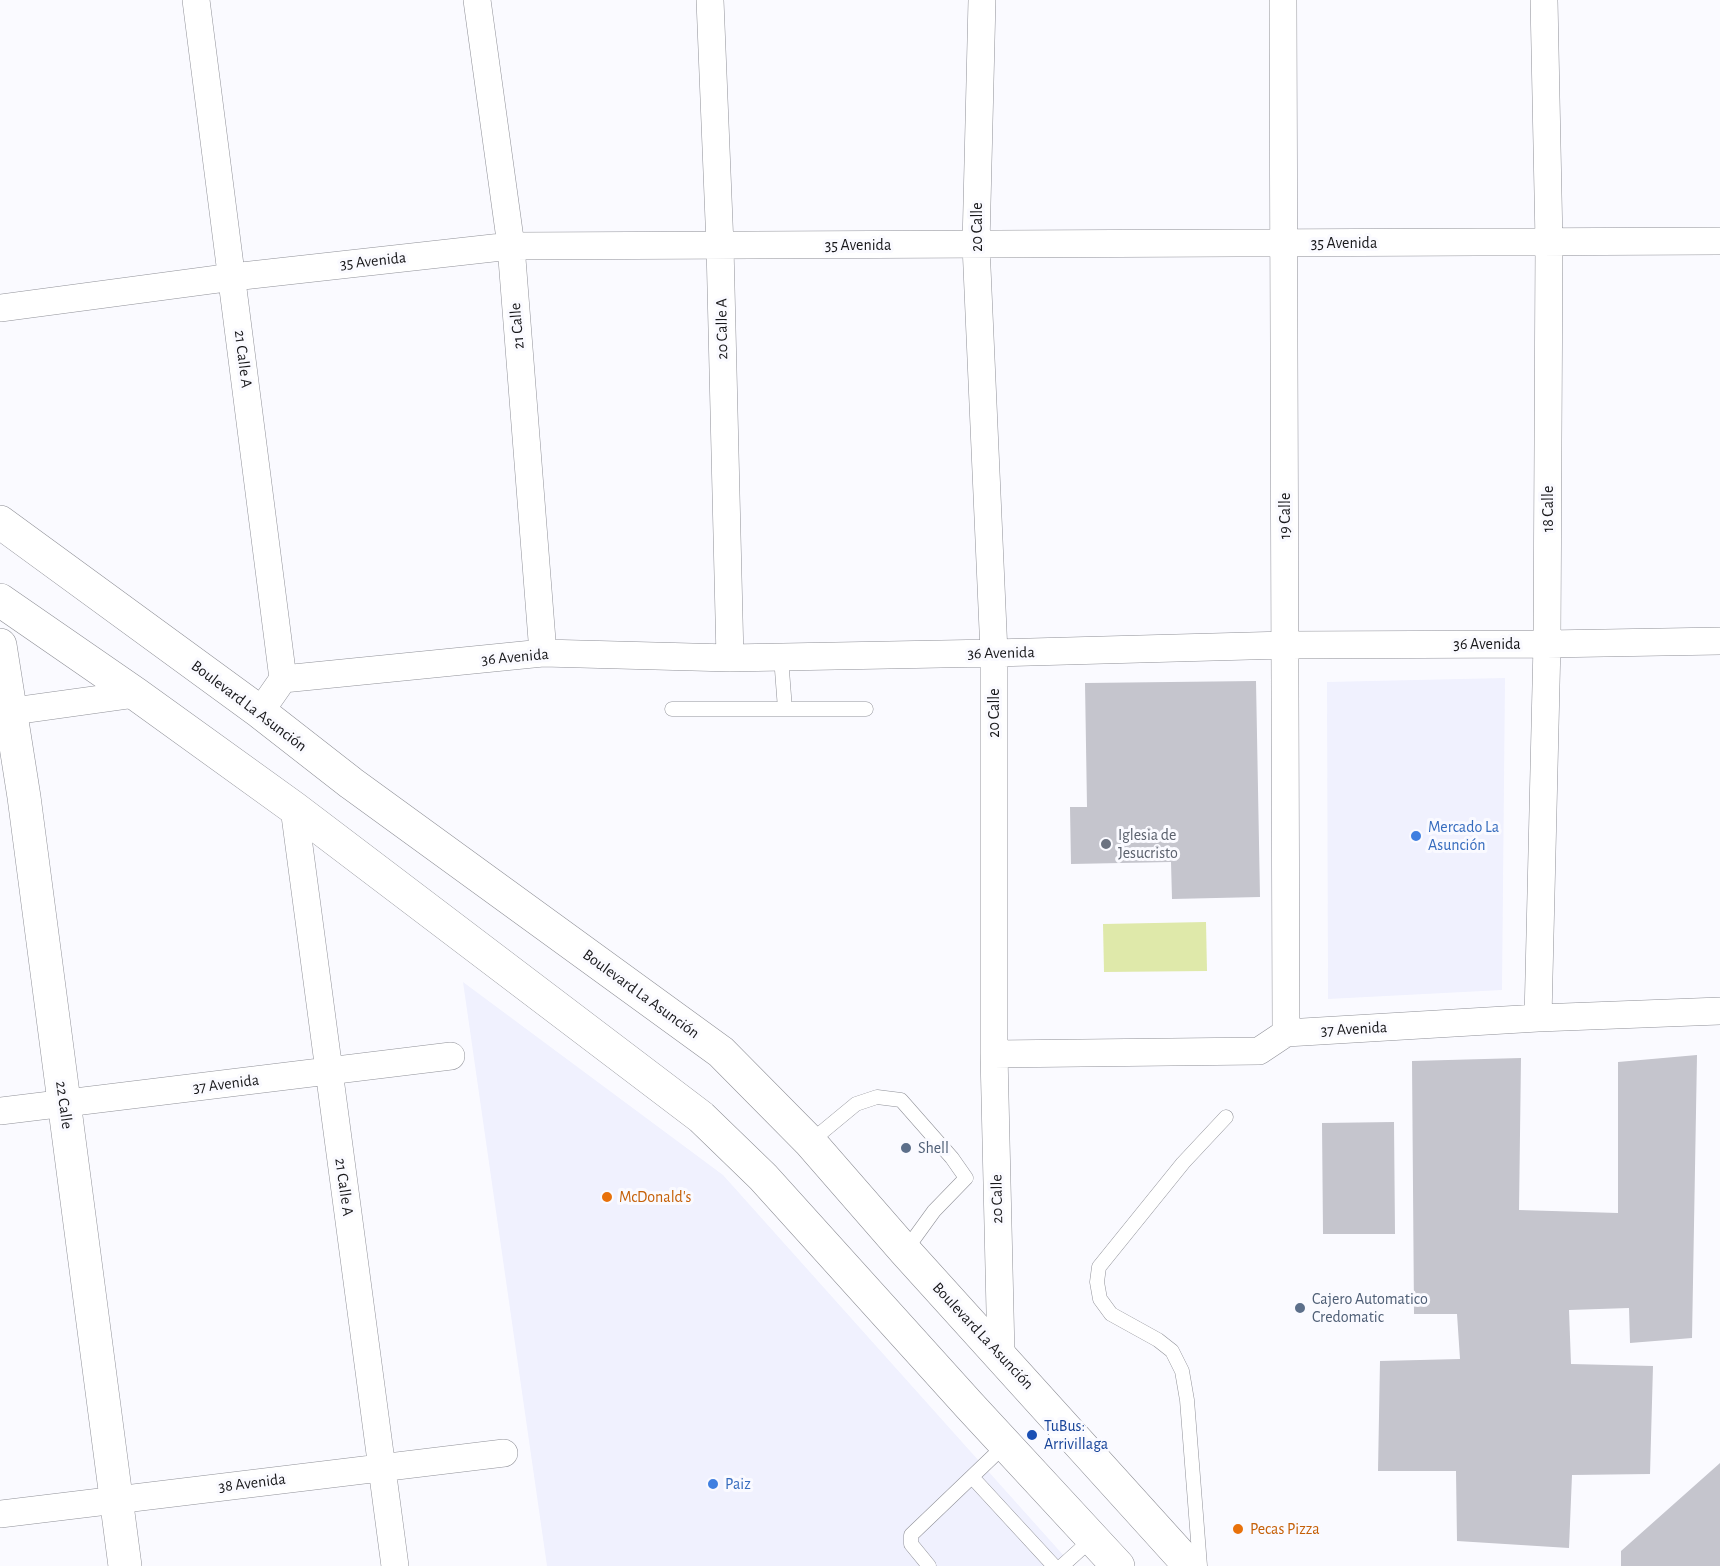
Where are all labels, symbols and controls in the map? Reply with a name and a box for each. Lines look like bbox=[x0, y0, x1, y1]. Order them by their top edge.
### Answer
street label: 20 Calle bbox=[967, 202, 987, 252]
street label: 35 Avenida bbox=[1311, 233, 1377, 253]
street label: 35 Avenida bbox=[825, 235, 891, 255]
street label: 35 Avenida bbox=[339, 248, 407, 274]
street label: 20 Calle A bbox=[712, 298, 732, 360]
street label: 21 Calle bbox=[505, 302, 529, 350]
street label: 21 Calle A bbox=[230, 329, 256, 389]
street label: 18 Calle bbox=[1538, 486, 1558, 532]
street label: 19 Calle bbox=[1275, 493, 1295, 539]
street label: 36 Avenida bbox=[1453, 634, 1521, 654]
street label: 36 Avenida bbox=[967, 643, 1035, 663]
street label: 36 Avenida bbox=[481, 644, 549, 670]
street label: Boulevard La Asunción bbox=[187, 656, 311, 756]
street label: 20 Calle bbox=[984, 688, 1004, 738]
place label: Mercado La Asunción bbox=[1428, 817, 1499, 855]
place label: Iglesia de Jesucristo bbox=[1118, 825, 1178, 863]
marker: Mercado La Asunción bbox=[1409, 829, 1423, 843]
marker: Iglesia de Jesucristo bbox=[1099, 837, 1113, 851]
street label: Boulevard La Asunción bbox=[579, 945, 703, 1043]
street label: 37 Avenida bbox=[1320, 1018, 1388, 1040]
street label: 37 Avenida bbox=[192, 1070, 260, 1098]
street label: 22 Calle bbox=[51, 1080, 77, 1130]
place label: Shell bbox=[918, 1138, 949, 1158]
marker: Shell bbox=[899, 1141, 913, 1155]
street label: 21 Calle A bbox=[330, 1157, 358, 1217]
street label: 20 Calle bbox=[987, 1174, 1007, 1224]
place label: McDonald's bbox=[619, 1187, 691, 1207]
marker: McDonald's bbox=[600, 1190, 614, 1204]
street label: Boulevard La Asunción bbox=[928, 1278, 1038, 1394]
place label: Cajero Automatico Credomatic bbox=[1312, 1289, 1428, 1327]
marker: Cajero Automatico Credomatic bbox=[1293, 1301, 1307, 1315]
place label: TuBus: Arrivillaga bbox=[1044, 1416, 1108, 1454]
marker: TuBus: Arrivillaga bbox=[1025, 1428, 1039, 1442]
street label: 38 Avenida bbox=[217, 1469, 287, 1497]
place label: Paiz bbox=[725, 1474, 751, 1494]
marker: Paiz bbox=[706, 1477, 720, 1491]
place label: Pecas Pizza bbox=[1250, 1519, 1320, 1539]
marker: Pecas Pizza bbox=[1231, 1522, 1245, 1536]

